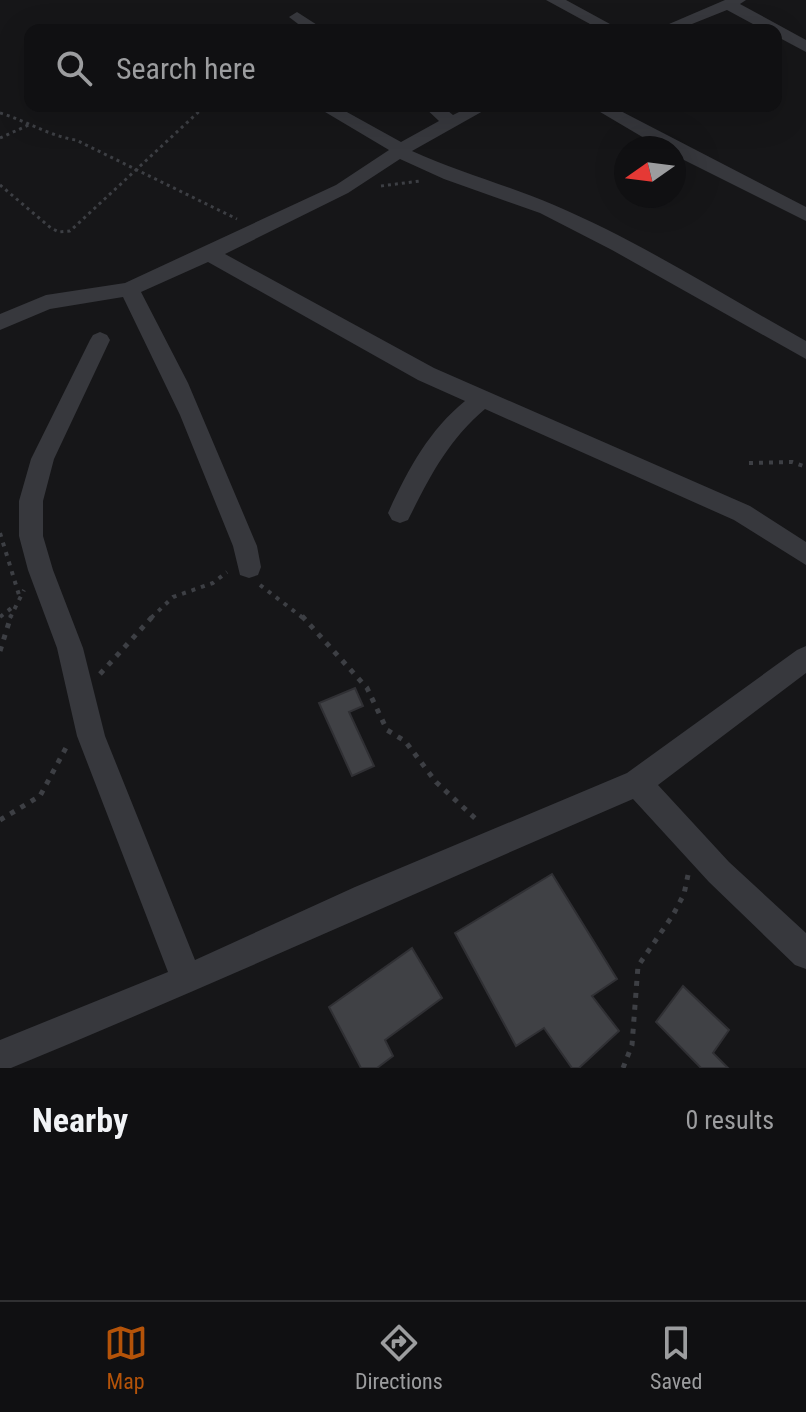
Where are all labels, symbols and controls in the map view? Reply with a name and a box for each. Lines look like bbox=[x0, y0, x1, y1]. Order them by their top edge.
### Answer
search box bbox=[24, 24, 782, 112]
icon: search bbox=[52, 46, 96, 90]
text: Search here bbox=[116, 51, 256, 86]
north arrow bbox=[614, 136, 686, 208]
text: Nearby bbox=[32, 1100, 128, 1140]
text: 0 results bbox=[685, 1105, 774, 1135]
tab: Map bbox=[104, 1321, 148, 1394]
tab: Directions bbox=[355, 1321, 443, 1394]
tab: Saved bbox=[650, 1321, 702, 1394]

